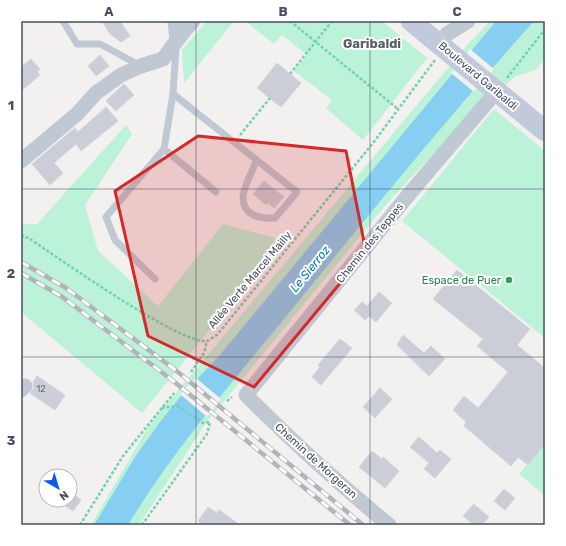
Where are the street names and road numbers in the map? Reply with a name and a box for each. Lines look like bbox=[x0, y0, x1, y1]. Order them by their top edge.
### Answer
street label: Boulevard Garibaldi bbox=[436, 39, 520, 113]
street label: Chemin des Teppes bbox=[334, 200, 406, 286]
street label: Allée Verte Marcel Mailly bbox=[206, 229, 294, 331]
street label: Chemin de Morgeran bbox=[272, 421, 360, 501]

